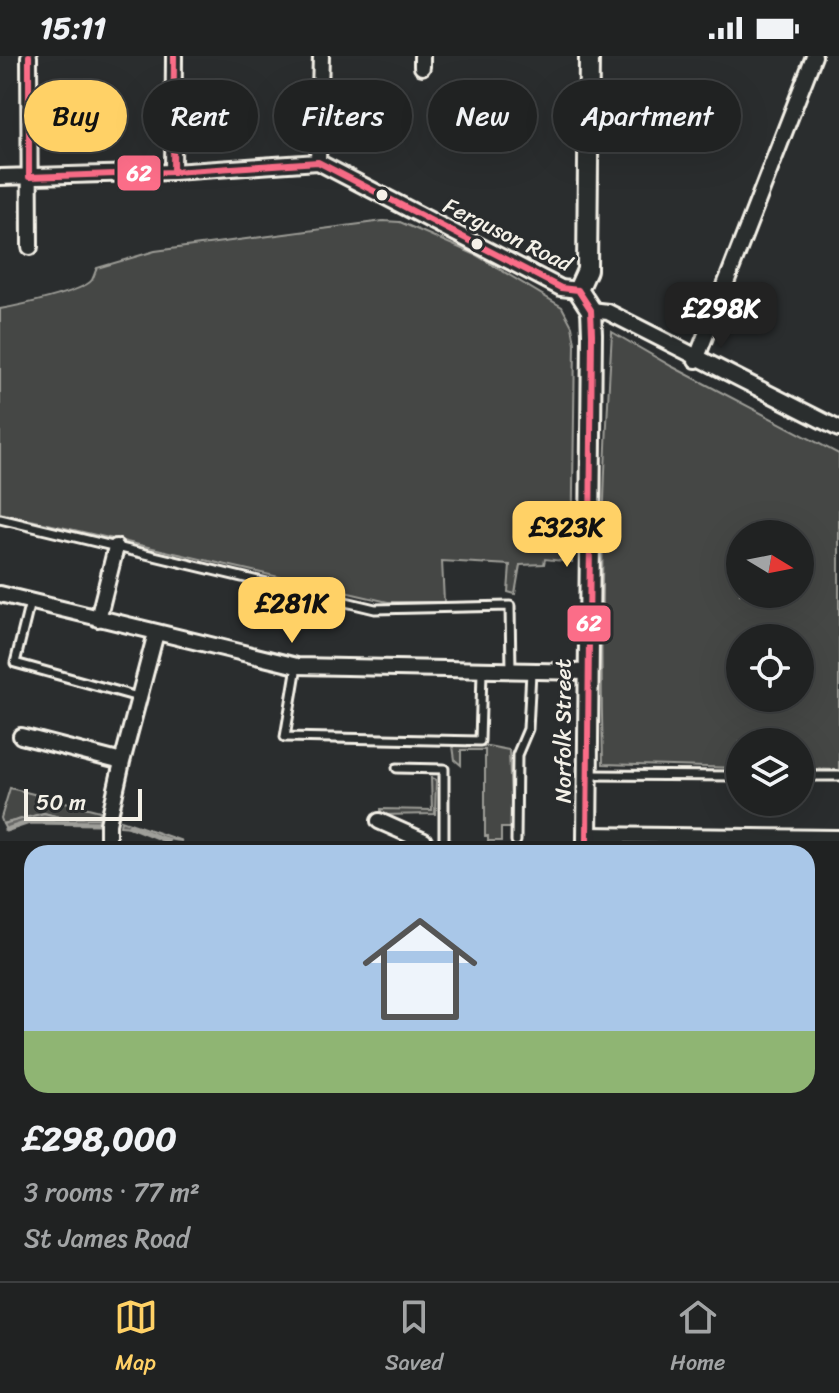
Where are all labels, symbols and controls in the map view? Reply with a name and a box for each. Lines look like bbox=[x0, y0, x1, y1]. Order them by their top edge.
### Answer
text: 15:11 bbox=[40, 1, 106, 55]
chip: Buy bbox=[24, 80, 127, 152]
chip: Rent bbox=[143, 80, 258, 152]
chip: Filters bbox=[274, 80, 412, 152]
chip: New bbox=[428, 80, 537, 152]
chip: Apartment bbox=[553, 80, 741, 152]
line badge: 62 bbox=[116, 154, 162, 192]
text: 62 bbox=[125, 154, 152, 193]
street label: Ferguson Road bbox=[436, 186, 580, 283]
unlabelled marker bbox=[374, 187, 390, 203]
unlabelled marker bbox=[469, 236, 485, 252]
pin: £298K bbox=[665, 282, 777, 350]
text: £298K bbox=[683, 285, 759, 331]
pin: £323K bbox=[511, 501, 623, 569]
text: £323K bbox=[530, 504, 604, 550]
north arrow bbox=[726, 520, 814, 608]
map controls bbox=[726, 520, 814, 816]
pin: £281K bbox=[236, 577, 348, 645]
text: £281K bbox=[256, 580, 328, 626]
line badge: 62 bbox=[566, 604, 612, 643]
text: 62 bbox=[575, 604, 602, 643]
button: locate bbox=[726, 624, 814, 712]
street label: Norfolk Street bbox=[544, 658, 583, 803]
button: layers bbox=[726, 728, 814, 816]
text: 50 m bbox=[36, 783, 86, 822]
scale bar bbox=[24, 785, 142, 821]
icon: home bbox=[348, 897, 492, 1041]
text: £298,000 bbox=[24, 1109, 177, 1169]
text: 3 rooms · 77 m² bbox=[24, 1169, 200, 1215]
text: St James Road bbox=[24, 1215, 190, 1261]
tab: Map bbox=[114, 1295, 158, 1382]
tab: Saved bbox=[385, 1295, 443, 1382]
tab: Home bbox=[670, 1295, 725, 1382]

